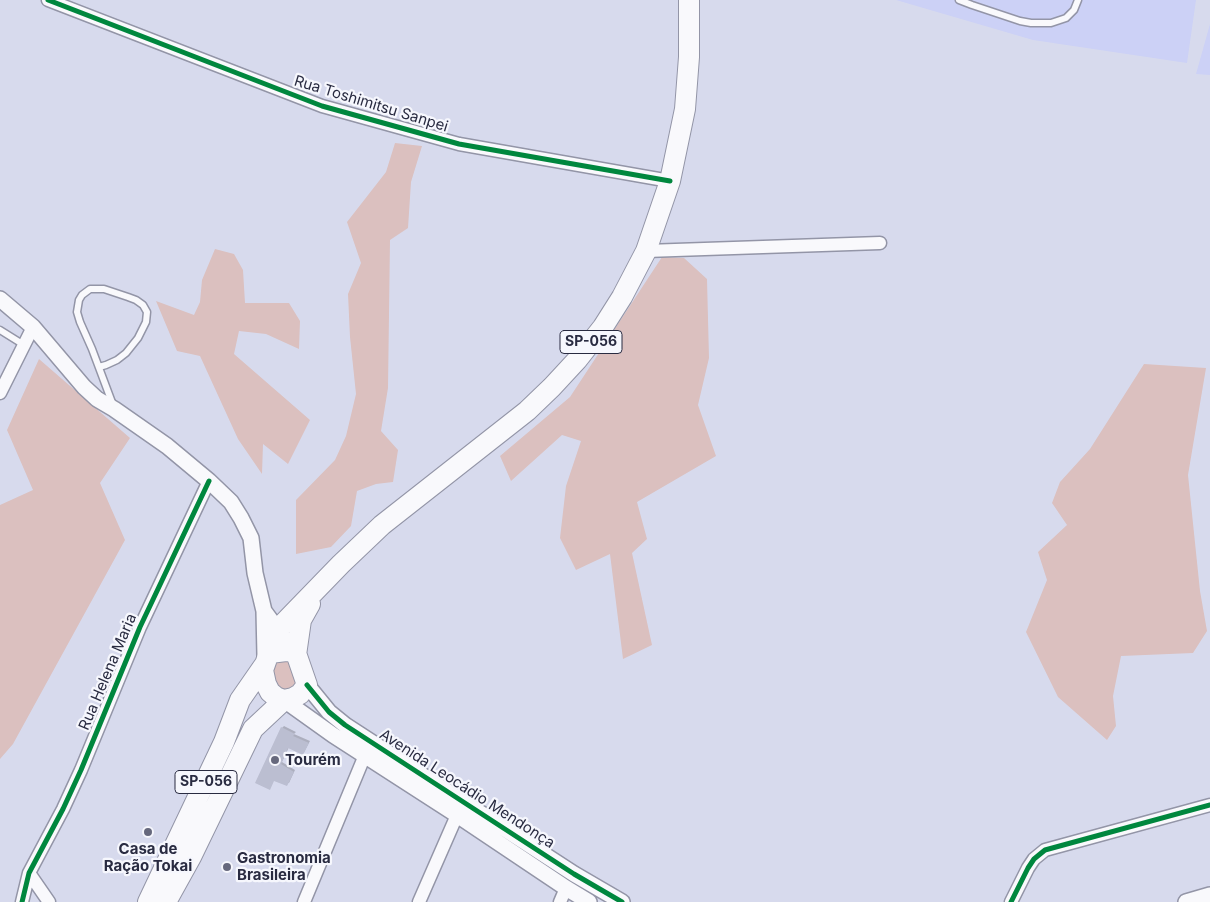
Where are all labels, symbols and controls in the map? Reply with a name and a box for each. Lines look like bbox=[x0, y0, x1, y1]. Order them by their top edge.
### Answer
street label: Rua Toshimitsu Sanpei bbox=[292, 72, 450, 136]
road number: SP-056 bbox=[560, 331, 622, 354]
street label: Rua Helena Maria bbox=[75, 611, 141, 733]
street label: Avenida Leocádio Mendonça bbox=[376, 726, 558, 852]
place label: Tourém bbox=[285, 751, 341, 769]
marker: Tourém bbox=[269, 754, 281, 766]
road number: SP-056 bbox=[175, 770, 237, 794]
marker: Casa de Ração Tokai bbox=[142, 826, 154, 838]
place label: Casa de Ração Tokai bbox=[104, 840, 192, 875]
place label: Gastronomia Brasileira bbox=[237, 849, 331, 884]
marker: Gastronomia Brasileira bbox=[221, 861, 233, 873]

